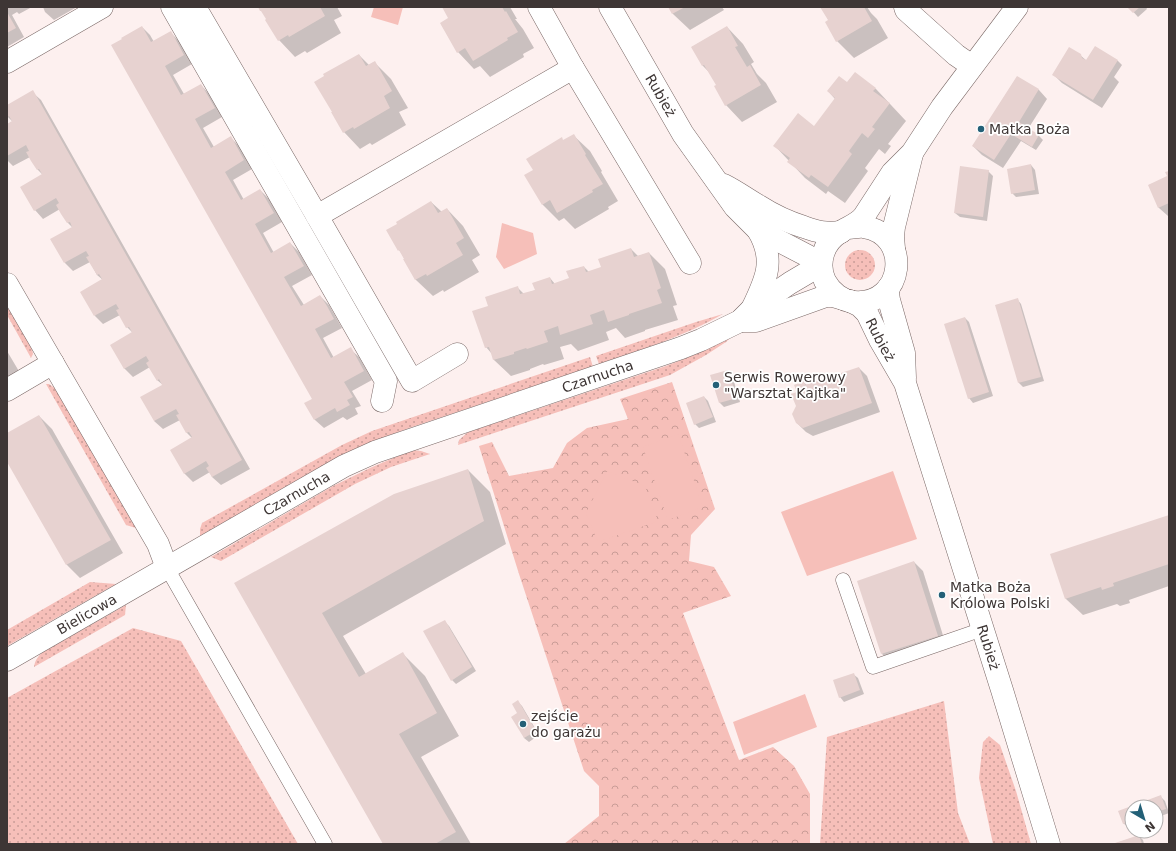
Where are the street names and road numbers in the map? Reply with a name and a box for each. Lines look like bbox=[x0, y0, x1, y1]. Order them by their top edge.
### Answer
street label: Rubież bbox=[642, 71, 679, 120]
street label: Rubież bbox=[863, 315, 899, 364]
street label: Czarnucha bbox=[560, 357, 635, 396]
street label: Czarnucha bbox=[260, 468, 333, 519]
street label: Bielicowa bbox=[54, 591, 119, 638]
street label: Rubież bbox=[974, 623, 1003, 672]

